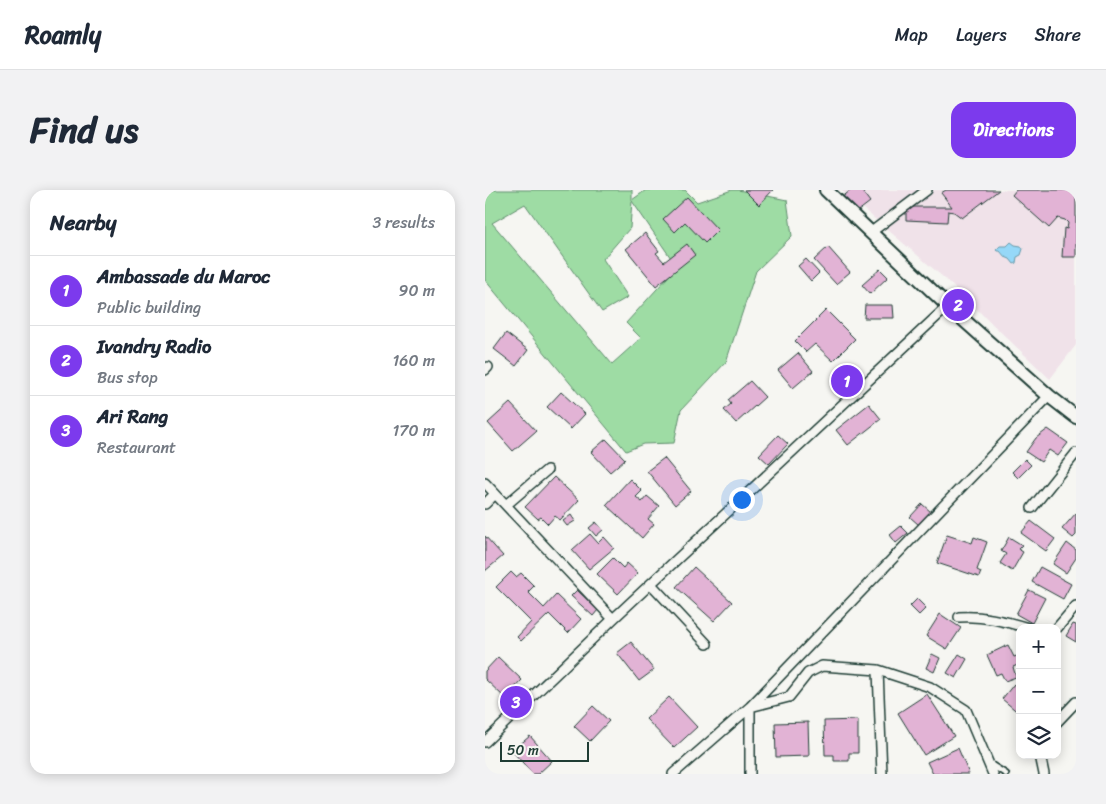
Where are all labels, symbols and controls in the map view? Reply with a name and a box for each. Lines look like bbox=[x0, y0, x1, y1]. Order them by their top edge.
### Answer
text: Roamly bbox=[25, 14, 101, 56]
text: Map bbox=[895, 19, 928, 51]
text: Layers bbox=[956, 19, 1007, 51]
text: Share bbox=[1035, 19, 1081, 51]
text: Find us bbox=[30, 99, 138, 161]
button: Directions bbox=[951, 102, 1076, 158]
text: Nearby bbox=[50, 204, 116, 242]
text: 3 results bbox=[372, 208, 435, 237]
text: Ambassade du Maroc bbox=[97, 260, 271, 293]
text: 1 bbox=[63, 276, 69, 305]
text: 90 m bbox=[399, 276, 435, 305]
pin: 2 bbox=[942, 286, 974, 324]
text: Public building bbox=[97, 293, 201, 322]
text: Ivandry Radio bbox=[97, 330, 211, 363]
text: 2 bbox=[61, 346, 71, 375]
text: 160 m bbox=[392, 346, 435, 375]
pin: 1 bbox=[831, 362, 863, 400]
text: Bus stop bbox=[97, 363, 158, 392]
text: Ari Rang bbox=[97, 400, 168, 433]
text: 3 bbox=[62, 416, 70, 445]
text: 170 m bbox=[392, 416, 435, 445]
text: Restaurant bbox=[97, 433, 176, 462]
your location bbox=[729, 487, 755, 513]
map controls bbox=[1016, 624, 1061, 759]
button: + bbox=[1016, 624, 1061, 669]
button: − bbox=[1016, 669, 1061, 714]
pin: 3 bbox=[500, 683, 532, 721]
button: layers bbox=[1016, 714, 1061, 759]
text: 50 m bbox=[507, 738, 539, 763]
scale bar bbox=[500, 739, 589, 762]

